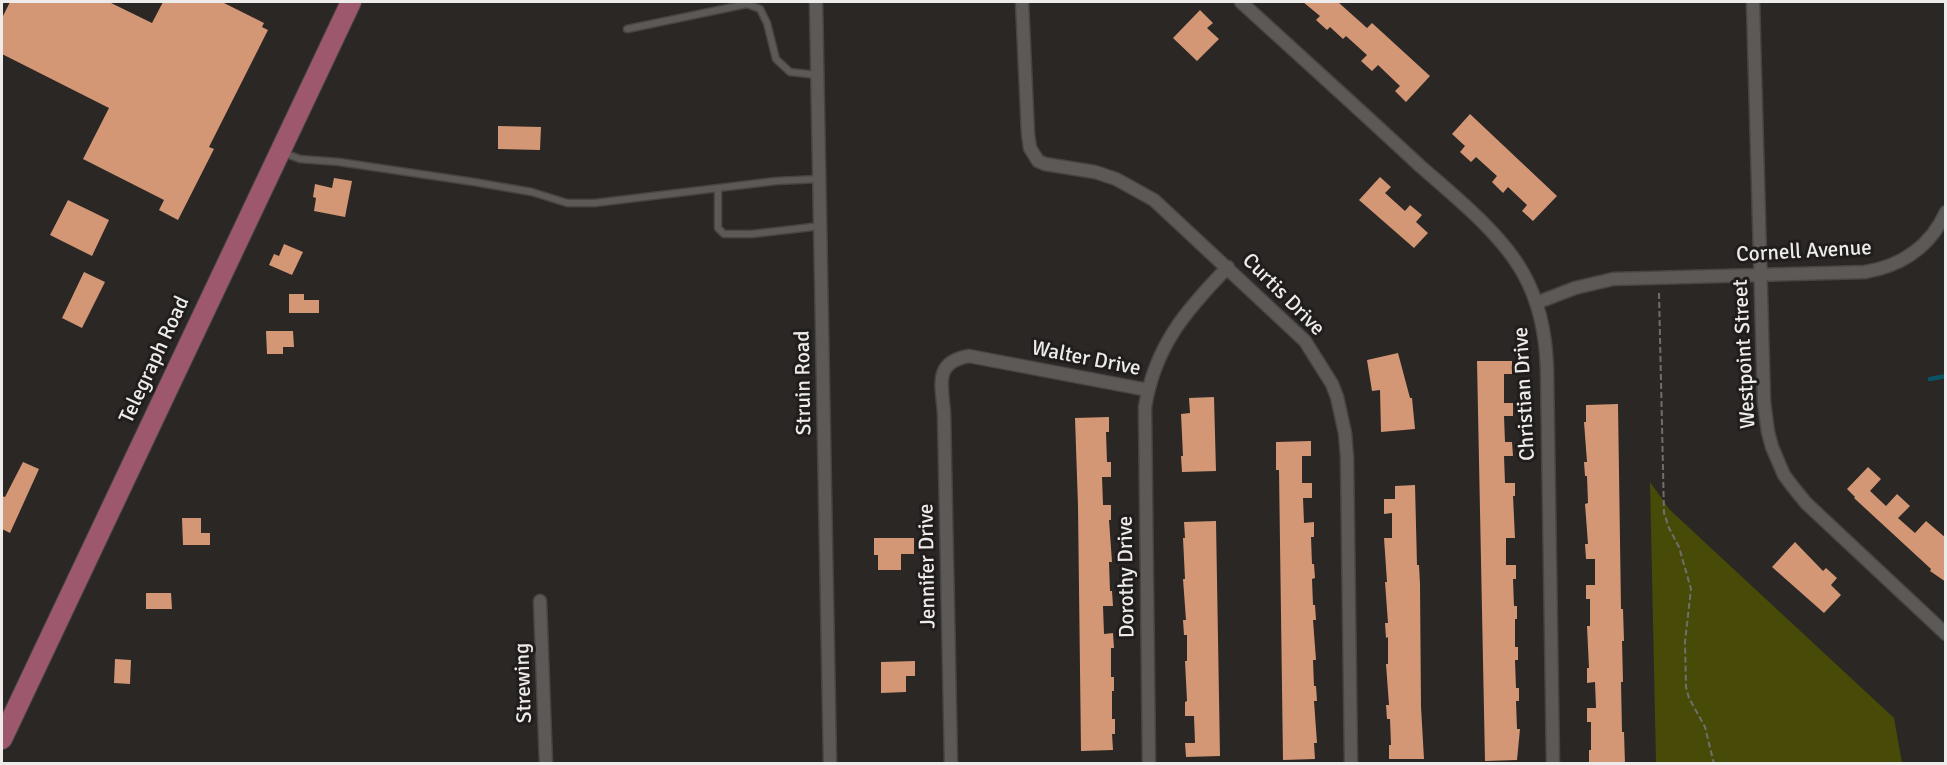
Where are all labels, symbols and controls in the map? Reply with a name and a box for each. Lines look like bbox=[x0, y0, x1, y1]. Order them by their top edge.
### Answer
street label: Cornell Avenue bbox=[1736, 236, 1872, 268]
street label: Curtis Drive bbox=[1237, 249, 1329, 341]
street label: Westpoint Street bbox=[1728, 278, 1762, 430]
street label: Telegraph Road bbox=[115, 293, 195, 427]
street label: Christian Drive bbox=[1509, 326, 1541, 462]
street label: Struin Road bbox=[790, 330, 818, 436]
street label: Walter Drive bbox=[1029, 336, 1143, 382]
street label: Jennifer Drive bbox=[914, 503, 942, 629]
street label: Dorothy Drive bbox=[1113, 516, 1141, 638]
street label: Strewing bbox=[510, 642, 538, 724]

